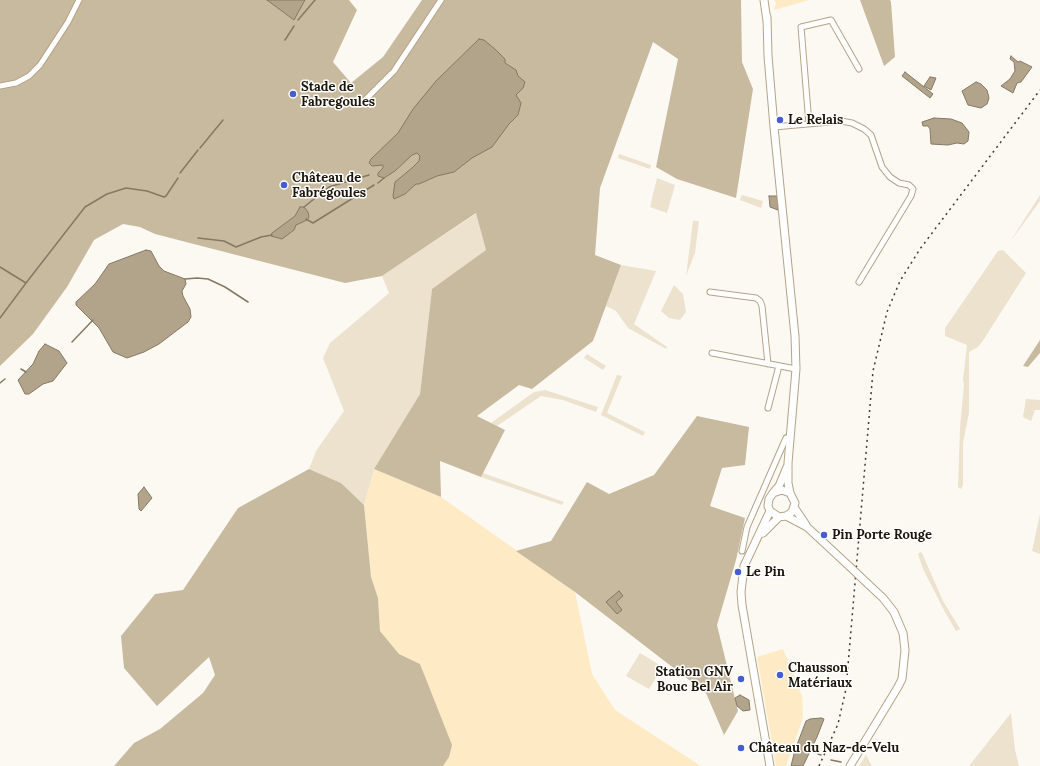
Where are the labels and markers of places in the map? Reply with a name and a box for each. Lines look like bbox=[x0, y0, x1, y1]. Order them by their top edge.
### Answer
place label: Stade de Fabregoules bbox=[301, 79, 375, 110]
marker: Stade de Fabregoules bbox=[288, 89, 298, 99]
place label: Le Relais bbox=[788, 112, 843, 128]
marker: Le Relais bbox=[775, 115, 785, 125]
place label: Château de Fabrégoules bbox=[292, 170, 366, 201]
marker: Château de Fabrégoules bbox=[279, 180, 289, 190]
place label: Pin Porte Rouge bbox=[832, 527, 932, 543]
marker: Pin Porte Rouge bbox=[819, 530, 829, 540]
place label: Le Pin bbox=[746, 564, 785, 580]
marker: Le Pin bbox=[733, 567, 743, 577]
place label: Chausson Matériaux bbox=[788, 660, 852, 691]
place label: Station GNV Bouc Bel Air bbox=[655, 664, 733, 695]
marker: Chausson Matériaux bbox=[775, 670, 785, 680]
marker: Station GNV Bouc Bel Air bbox=[736, 674, 746, 684]
place label: Château du Naz-de-Velu bbox=[749, 740, 899, 756]
marker: Château du Naz-de-Velu bbox=[736, 743, 746, 753]

